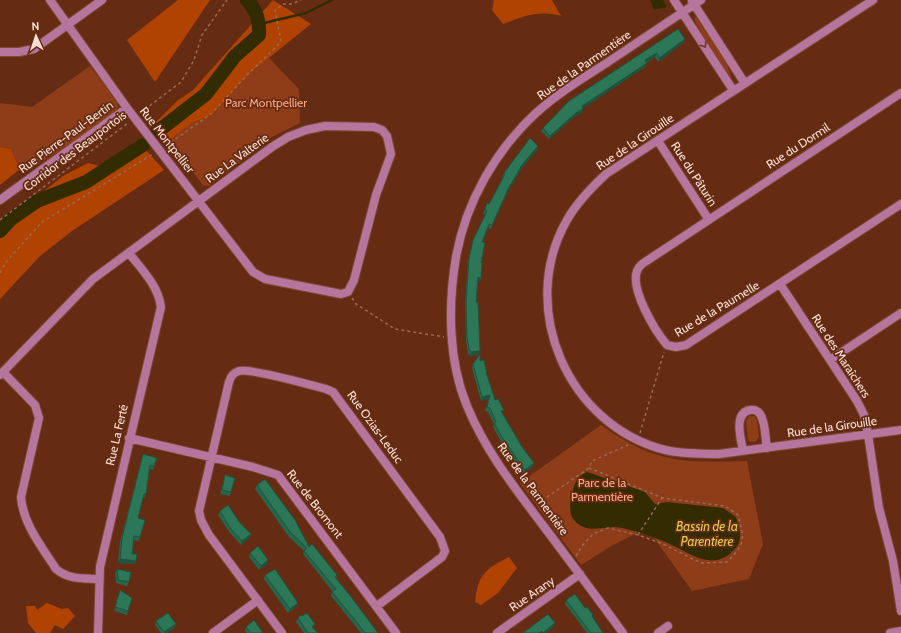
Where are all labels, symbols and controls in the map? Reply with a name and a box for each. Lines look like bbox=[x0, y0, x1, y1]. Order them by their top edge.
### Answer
north arrow bbox=[16, 16, 56, 56]
text: N bbox=[31, 19, 40, 33]
street label: Rue de la Parmentière bbox=[534, 27, 634, 103]
one-way arrow bbox=[699, 41, 706, 48]
park label: Parc Montpellier bbox=[225, 95, 307, 110]
street label: Rue Pierre-Paul-Bertin bbox=[15, 97, 116, 176]
street label: Rue Montpellier bbox=[137, 104, 198, 176]
street label: Corridor des Beauportois bbox=[20, 107, 129, 194]
street label: Rue de la Girouille bbox=[593, 110, 676, 173]
street label: Rue du Dormil bbox=[763, 119, 832, 172]
street label: Rue La Valterie bbox=[202, 130, 271, 186]
street label: Rue du Pâturin bbox=[668, 139, 721, 209]
street label: Rue de la Paumelle bbox=[672, 277, 762, 340]
street label: Rue des Maraîchers bbox=[809, 311, 874, 401]
street label: Rue Ozias-Leduc bbox=[344, 388, 407, 466]
street label: Rue La Ferté bbox=[102, 403, 131, 467]
street label: Rue de la Girouille bbox=[786, 413, 878, 440]
street label: Rue de la Parmentière bbox=[495, 439, 572, 538]
street label: Rue de Bromont bbox=[284, 466, 347, 541]
park label: Parc de la Parmentière bbox=[571, 475, 633, 504]
water label: Bassin de la Parentiere bbox=[676, 518, 738, 549]
street label: Rue Arany bbox=[506, 573, 557, 615]

